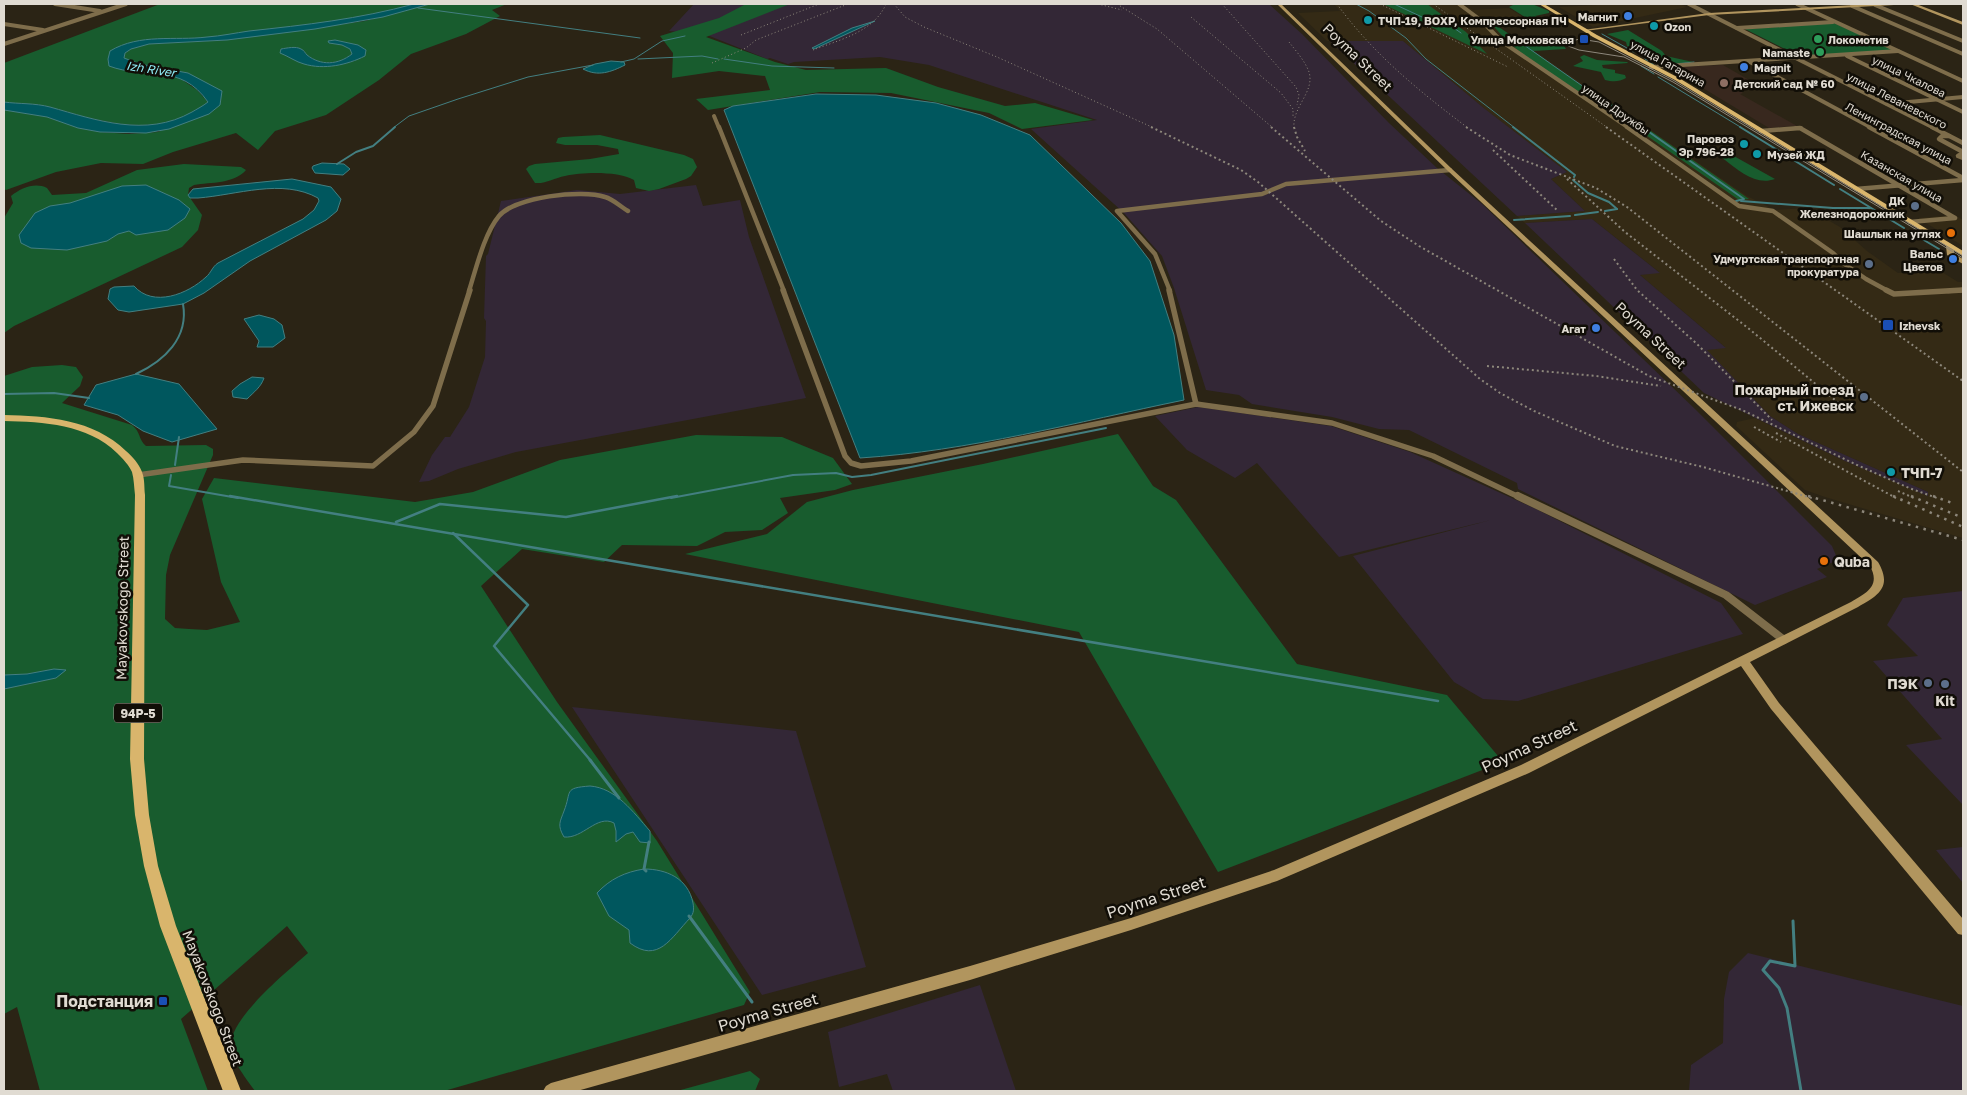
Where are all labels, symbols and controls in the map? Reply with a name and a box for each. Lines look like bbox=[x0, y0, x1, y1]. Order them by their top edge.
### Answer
place label: Магнит bbox=[1578, 10, 1618, 23]
marker: Магнит bbox=[1622, 10, 1634, 22]
marker: ТЧП-19, ВОХР, Компрессорная ПЧ bbox=[1362, 14, 1374, 26]
place label: ТЧП-19, ВОХР, Компрессорная ПЧ bbox=[1378, 14, 1567, 27]
street label: Poyma Street bbox=[1320, 20, 1396, 94]
marker: Ozon bbox=[1648, 20, 1660, 32]
place label: Ozon bbox=[1664, 20, 1692, 33]
place label: Улица Московская bbox=[1471, 33, 1574, 46]
marker: Улица Московская bbox=[1578, 33, 1590, 45]
marker: Локомотив bbox=[1812, 33, 1824, 45]
place label: Локомотив bbox=[1828, 33, 1889, 46]
street label: улица Гагарина bbox=[1628, 37, 1708, 89]
place label: Namaste bbox=[1762, 46, 1810, 59]
marker: Namaste bbox=[1814, 46, 1826, 58]
street label: улица Чкалова bbox=[1870, 53, 1948, 99]
water label: Izh River bbox=[125, 58, 179, 81]
marker: Magnit bbox=[1738, 61, 1750, 73]
place label: Magnit bbox=[1754, 61, 1792, 74]
street label: улица Леваневского bbox=[1845, 69, 1950, 131]
marker: Детский сад № 60 bbox=[1718, 77, 1730, 89]
place label: Детский сад № 60 bbox=[1734, 77, 1835, 90]
street label: улица Дружбы bbox=[1580, 81, 1652, 137]
street label: Ленинградская улица bbox=[1844, 99, 1954, 167]
place label: Паровоз Эр 796-28 bbox=[1679, 132, 1734, 158]
marker: Паровоз Эр 796-28 bbox=[1738, 138, 1750, 150]
street label: Казанская улица bbox=[1859, 147, 1945, 205]
marker: Музей ЖД bbox=[1751, 148, 1763, 160]
place label: Музей ЖД bbox=[1767, 148, 1825, 161]
place label: ДК Железнодорожник bbox=[1800, 194, 1906, 220]
marker: ДК Железнодорожник bbox=[1909, 200, 1921, 212]
place label: Шашлык на углях bbox=[1844, 227, 1942, 240]
marker: Шашлык на углях bbox=[1945, 227, 1957, 239]
place label: Вальс Цветов bbox=[1903, 247, 1944, 273]
place label: Удмуртская транспортная прокуратура bbox=[1713, 252, 1859, 278]
marker: Вальс Цветов bbox=[1947, 253, 1959, 265]
marker: Удмуртская транспортная прокуратура bbox=[1863, 258, 1875, 270]
street label: Poyma Street bbox=[1612, 298, 1690, 372]
marker: Izhevsk bbox=[1881, 318, 1895, 332]
place label: Izhevsk bbox=[1899, 319, 1941, 332]
place label: Агат bbox=[1561, 322, 1586, 335]
marker: Агат bbox=[1590, 322, 1602, 334]
place label: Пожарный поезд ст. Ижевск bbox=[1734, 381, 1854, 414]
marker: Пожарный поезд ст. Ижевск bbox=[1858, 391, 1870, 403]
place label: ТЧП-7 bbox=[1901, 464, 1943, 481]
marker: ТЧП-7 bbox=[1885, 466, 1897, 478]
street label: Mayakovskogo Street bbox=[112, 536, 132, 680]
place label: Quba bbox=[1834, 553, 1870, 570]
marker: Quba bbox=[1818, 555, 1830, 567]
place label: ПЭК bbox=[1887, 675, 1919, 692]
marker: ПЭК bbox=[1922, 677, 1934, 689]
marker: Kit bbox=[1939, 678, 1951, 690]
place label: Kit bbox=[1935, 692, 1955, 709]
road number: 94Р-5 bbox=[114, 704, 162, 722]
street label: Poyma Street bbox=[1478, 715, 1580, 777]
street label: Poyma Street bbox=[1104, 872, 1208, 922]
street label: Mayakovskogo Street bbox=[179, 928, 247, 1068]
street label: Poyma Street bbox=[716, 988, 820, 1036]
place label: Подстанция bbox=[56, 991, 153, 1011]
marker: Подстанция bbox=[157, 995, 169, 1007]

